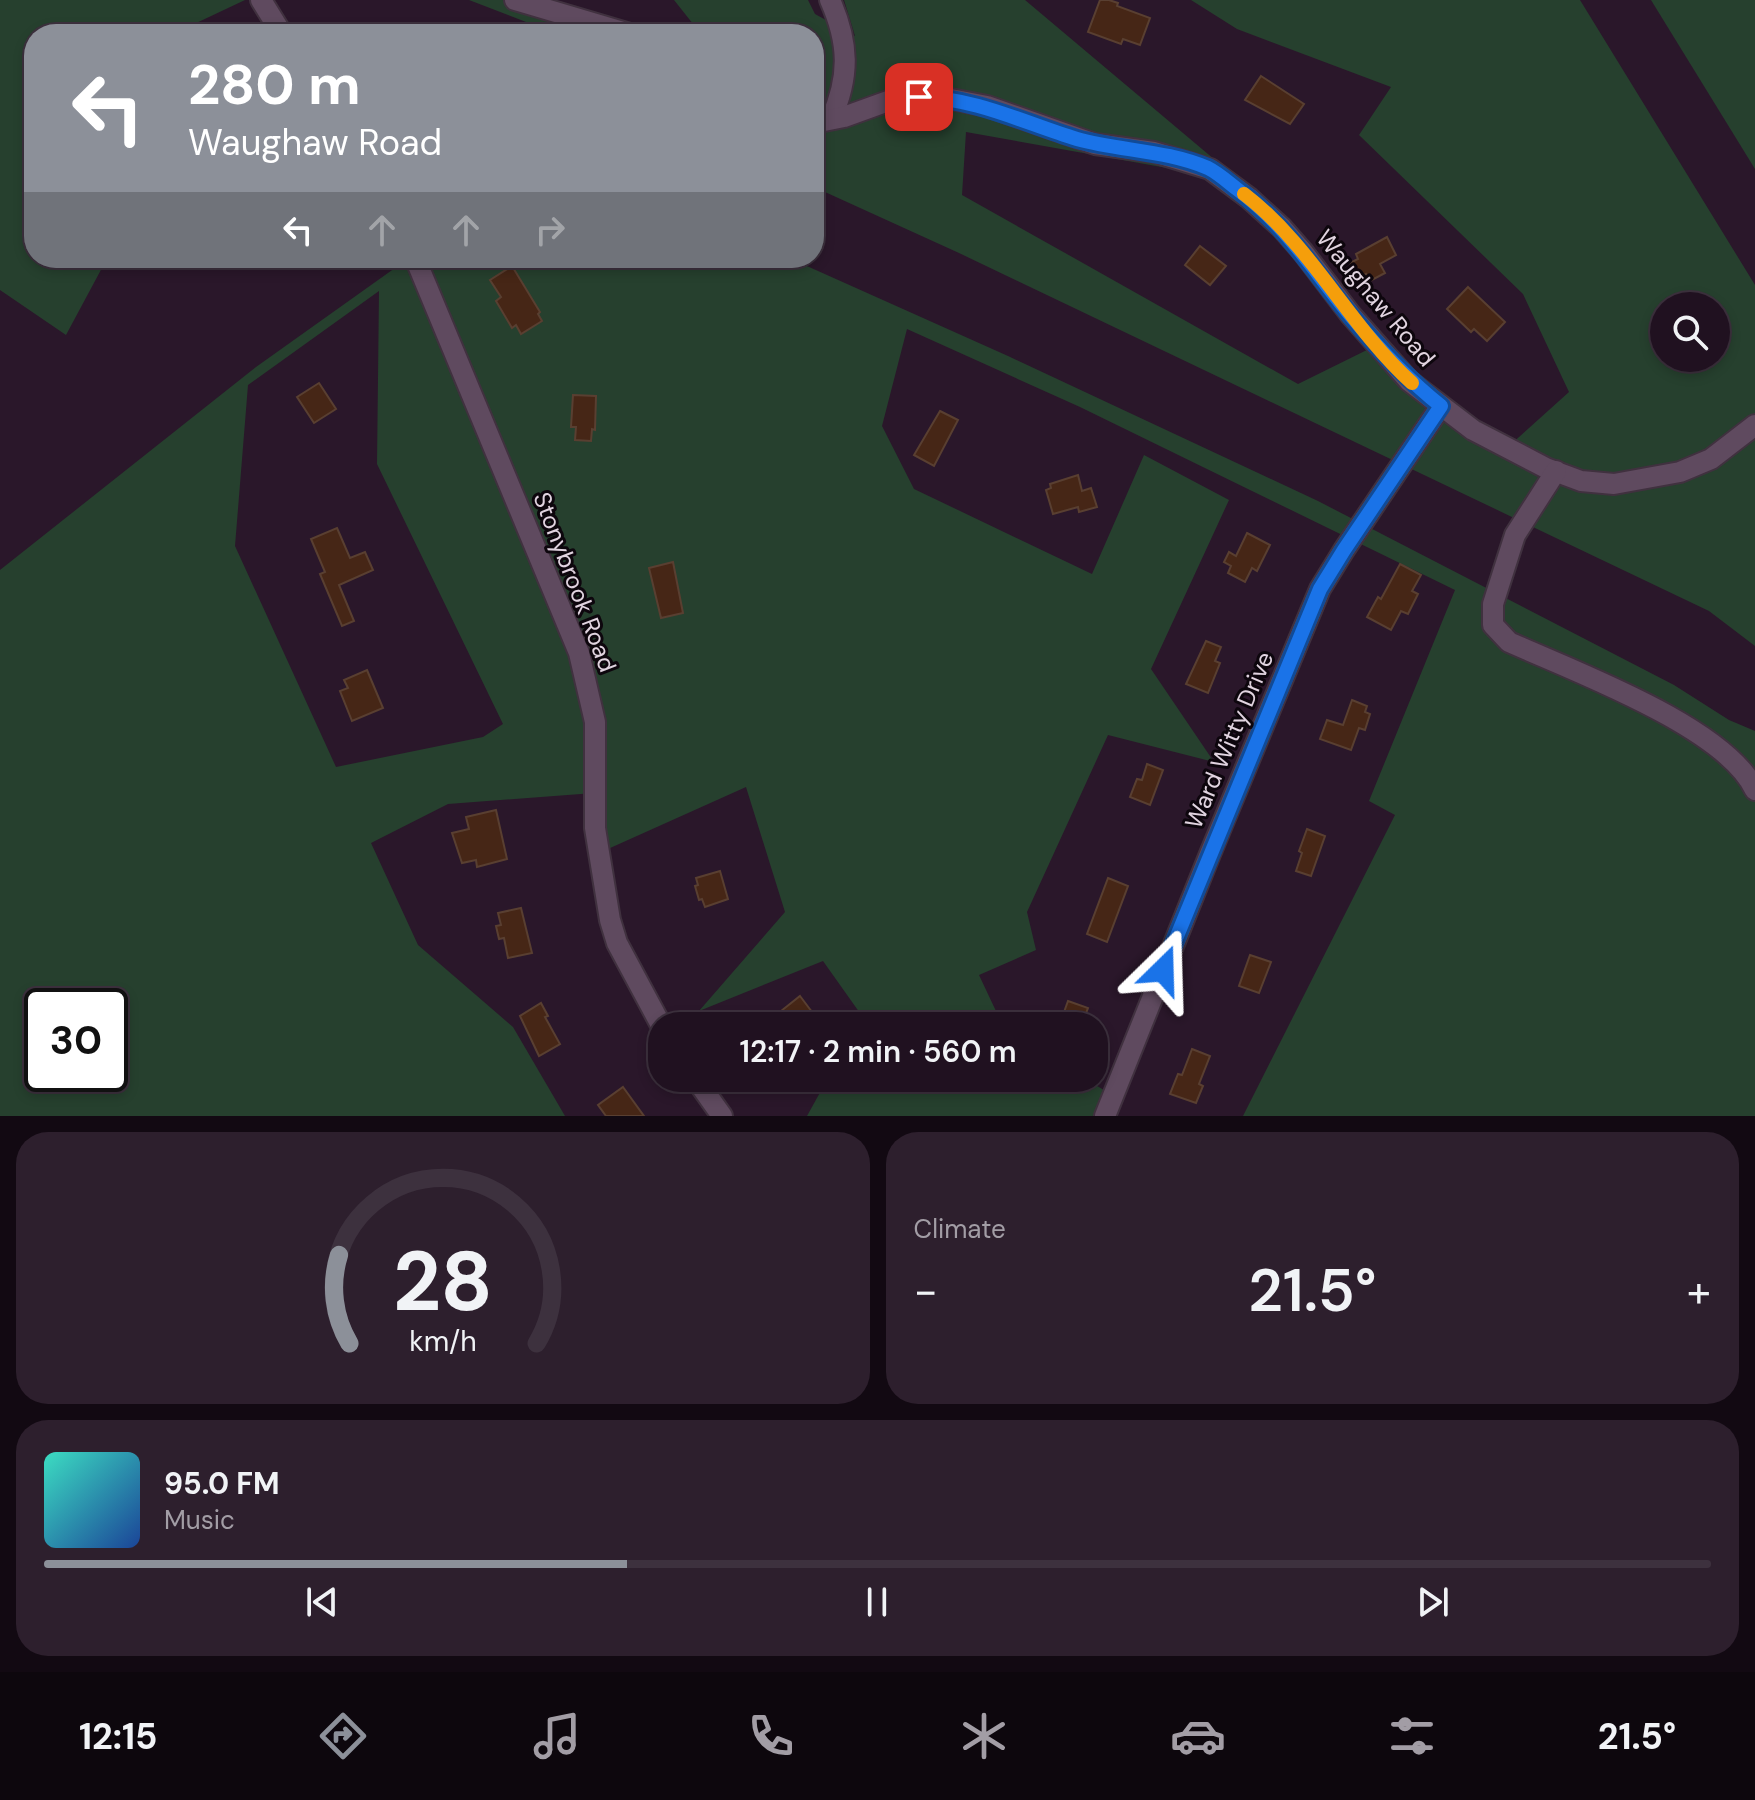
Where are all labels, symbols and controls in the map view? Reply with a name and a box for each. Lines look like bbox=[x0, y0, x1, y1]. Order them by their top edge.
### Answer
text: 280 m bbox=[188, 48, 361, 121]
icon: left bbox=[56, 56, 160, 160]
pin bbox=[885, 63, 953, 131]
icon: arrive bbox=[897, 75, 941, 119]
text: Waughaw Road bbox=[188, 119, 442, 166]
icon: left bbox=[276, 208, 320, 252]
icon: ahead bbox=[360, 208, 404, 252]
icon: ahead bbox=[444, 208, 488, 252]
icon: right bbox=[528, 208, 572, 252]
street label: Waughaw Road bbox=[1310, 223, 1442, 373]
map controls bbox=[1650, 292, 1730, 372]
button: search bbox=[1650, 292, 1730, 372]
street label: Stonybrook Road bbox=[526, 488, 624, 676]
street label: Ward Witty Drive bbox=[1178, 647, 1280, 833]
position arrow bbox=[1121, 928, 1205, 1012]
speed limit sign: 30 bbox=[24, 988, 128, 1092]
text: 12:17 · 2 min · 560 m bbox=[740, 1032, 1016, 1071]
text: Climate bbox=[914, 1212, 1006, 1246]
text: 28 bbox=[393, 1227, 493, 1336]
text: 21.5° bbox=[1248, 1251, 1376, 1330]
text: − bbox=[914, 1262, 938, 1320]
text: + bbox=[1687, 1262, 1711, 1320]
text: km/h bbox=[409, 1323, 477, 1360]
text: 95.0 FM bbox=[164, 1464, 280, 1503]
text: Music bbox=[164, 1503, 235, 1537]
icon: previous bbox=[300, 1580, 344, 1624]
icon: pause bbox=[855, 1580, 899, 1624]
icon: next bbox=[1411, 1580, 1455, 1624]
icon: directions bbox=[315, 1708, 371, 1764]
icon: music bbox=[529, 1708, 585, 1764]
icon: phone bbox=[743, 1708, 799, 1764]
icon: climate bbox=[956, 1708, 1012, 1764]
icon: car bbox=[1170, 1708, 1226, 1764]
icon: filters bbox=[1384, 1708, 1440, 1764]
text: 12:15 bbox=[79, 1713, 157, 1760]
text: 21.5° bbox=[1598, 1713, 1676, 1760]

